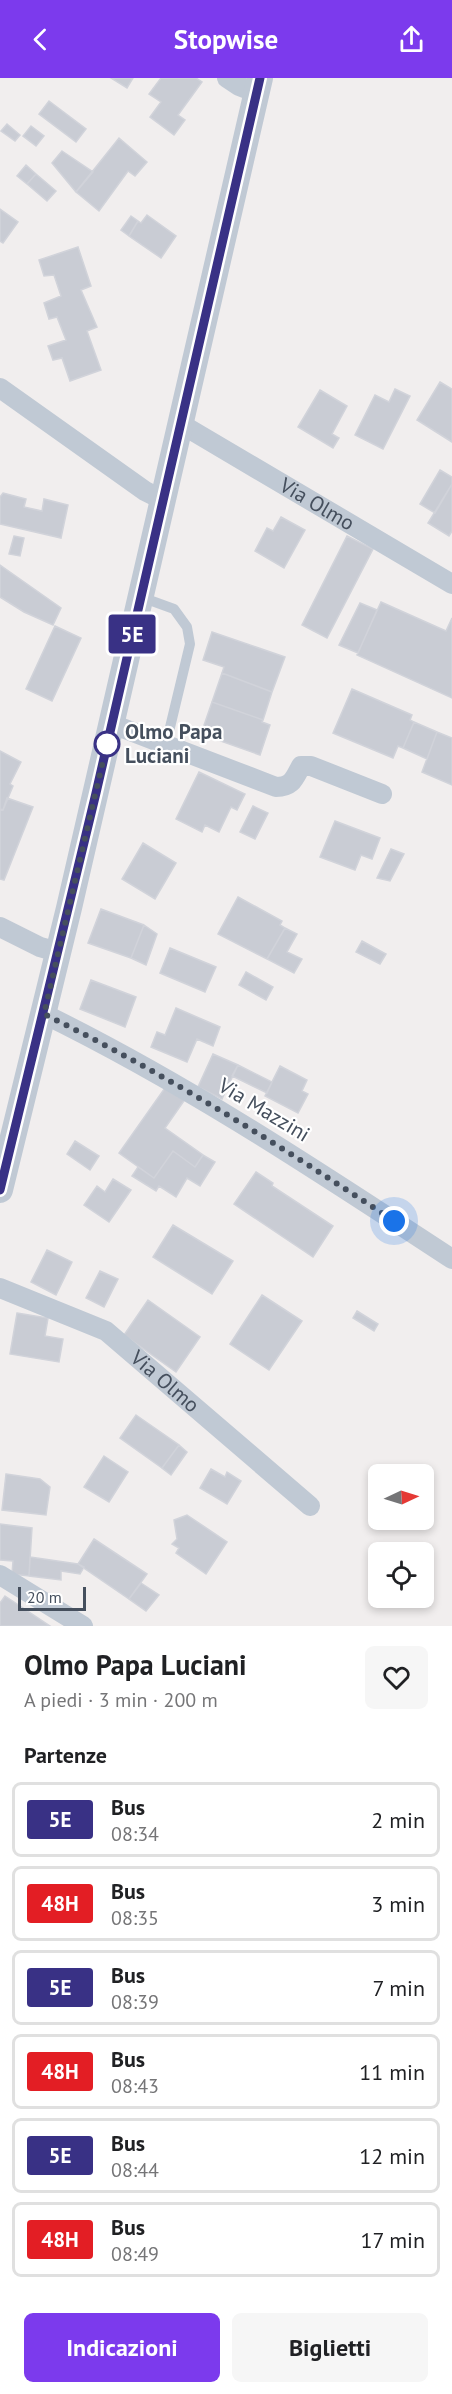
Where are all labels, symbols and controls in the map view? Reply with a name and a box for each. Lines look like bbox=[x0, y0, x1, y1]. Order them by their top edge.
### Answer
text: Stopwise bbox=[174, 22, 278, 56]
icon: back bbox=[24, 23, 57, 56]
icon: share bbox=[395, 23, 428, 56]
street label: Via Olmo bbox=[274, 471, 360, 536]
line badge: 5E bbox=[105, 614, 159, 654]
text: 5E bbox=[121, 621, 143, 648]
place label: Olmo Papa Luciani bbox=[125, 718, 222, 769]
marker: Olmo Papa Luciani bbox=[94, 731, 120, 757]
street label: Via Mazzini bbox=[213, 1071, 315, 1147]
your location bbox=[379, 1206, 409, 1236]
street label: Via Olmo bbox=[124, 1343, 205, 1418]
north arrow bbox=[368, 1464, 434, 1530]
map controls bbox=[368, 1464, 434, 1608]
button: locate bbox=[368, 1542, 434, 1608]
scale bar bbox=[18, 1584, 86, 1612]
text: 20 m bbox=[27, 1587, 62, 1607]
text: Olmo Papa Luciani bbox=[24, 1646, 247, 1683]
button: heart bbox=[365, 1646, 428, 1709]
text: A piedi · 3 min · 200 m bbox=[24, 1687, 218, 1713]
text: Partenze bbox=[24, 1741, 107, 1769]
text: Bus bbox=[111, 1793, 145, 1821]
text: 5E bbox=[49, 1806, 71, 1833]
text: 2 min bbox=[371, 1806, 425, 1834]
text: 08:34 bbox=[111, 1821, 159, 1847]
text: Bus bbox=[111, 1877, 145, 1905]
text: 48H bbox=[41, 1890, 79, 1917]
text: 3 min bbox=[371, 1890, 425, 1918]
text: 08:35 bbox=[111, 1905, 159, 1931]
text: Bus bbox=[111, 1961, 145, 1989]
text: 5E bbox=[49, 1974, 71, 2001]
text: 7 min bbox=[373, 1974, 425, 2002]
text: 08:39 bbox=[111, 1989, 159, 2015]
text: Bus bbox=[111, 2045, 145, 2073]
text: 48H bbox=[41, 2058, 79, 2085]
text: 11 min bbox=[359, 2058, 425, 2086]
text: 08:43 bbox=[111, 2073, 159, 2099]
text: Bus bbox=[111, 2129, 145, 2157]
text: 5E bbox=[49, 2142, 71, 2169]
text: 12 min bbox=[359, 2142, 425, 2170]
text: 08:44 bbox=[111, 2157, 159, 2183]
text: Bus bbox=[111, 2213, 145, 2241]
text: 48H bbox=[41, 2226, 79, 2253]
text: 17 min bbox=[361, 2226, 425, 2254]
text: 08:49 bbox=[111, 2241, 159, 2267]
button: Indicazioni bbox=[24, 2313, 220, 2382]
button: Biglietti bbox=[232, 2313, 428, 2382]

